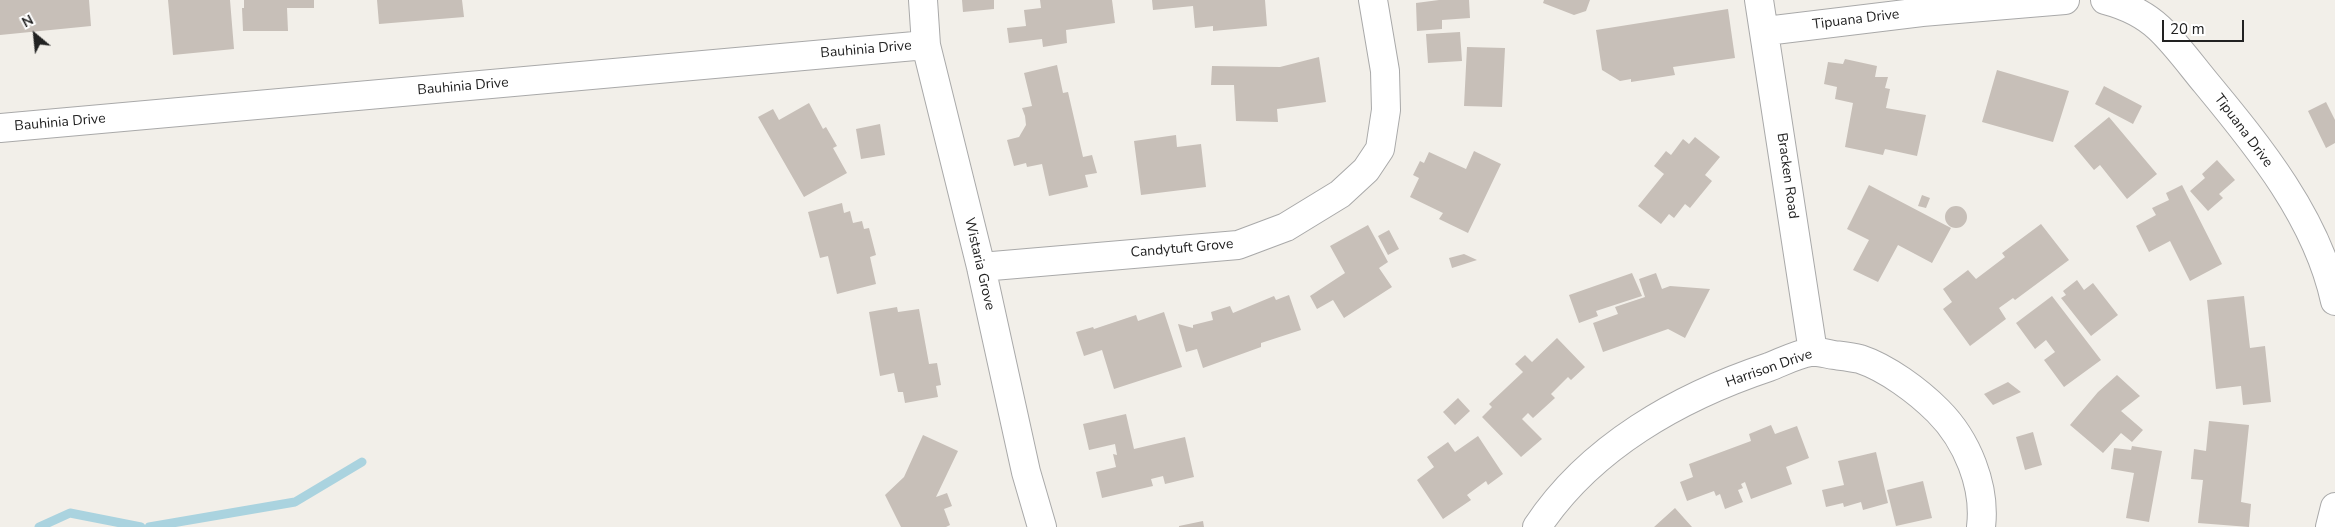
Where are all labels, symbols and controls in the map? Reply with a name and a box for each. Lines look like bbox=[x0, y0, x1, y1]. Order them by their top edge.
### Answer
street label: Tipuana Drive bbox=[1812, 6, 1900, 34]
north arrow bbox=[10, 10, 60, 60]
text: N bbox=[19, 10, 37, 32]
scale bar bbox=[2165, 10, 2248, 42]
text: 20 m bbox=[2170, 19, 2205, 39]
street label: Bauhinia Drive bbox=[820, 38, 912, 62]
street label: Bauhinia Drive bbox=[417, 75, 509, 99]
street label: Tipuana Drive bbox=[2210, 91, 2276, 171]
street label: Bauhinia Drive bbox=[14, 111, 106, 135]
street label: Bracken Road bbox=[1773, 132, 1801, 220]
street label: Wistaria Grove bbox=[960, 216, 998, 312]
street label: Candytuft Grove bbox=[1130, 236, 1234, 262]
street label: Harrison Drive bbox=[1723, 346, 1815, 392]

